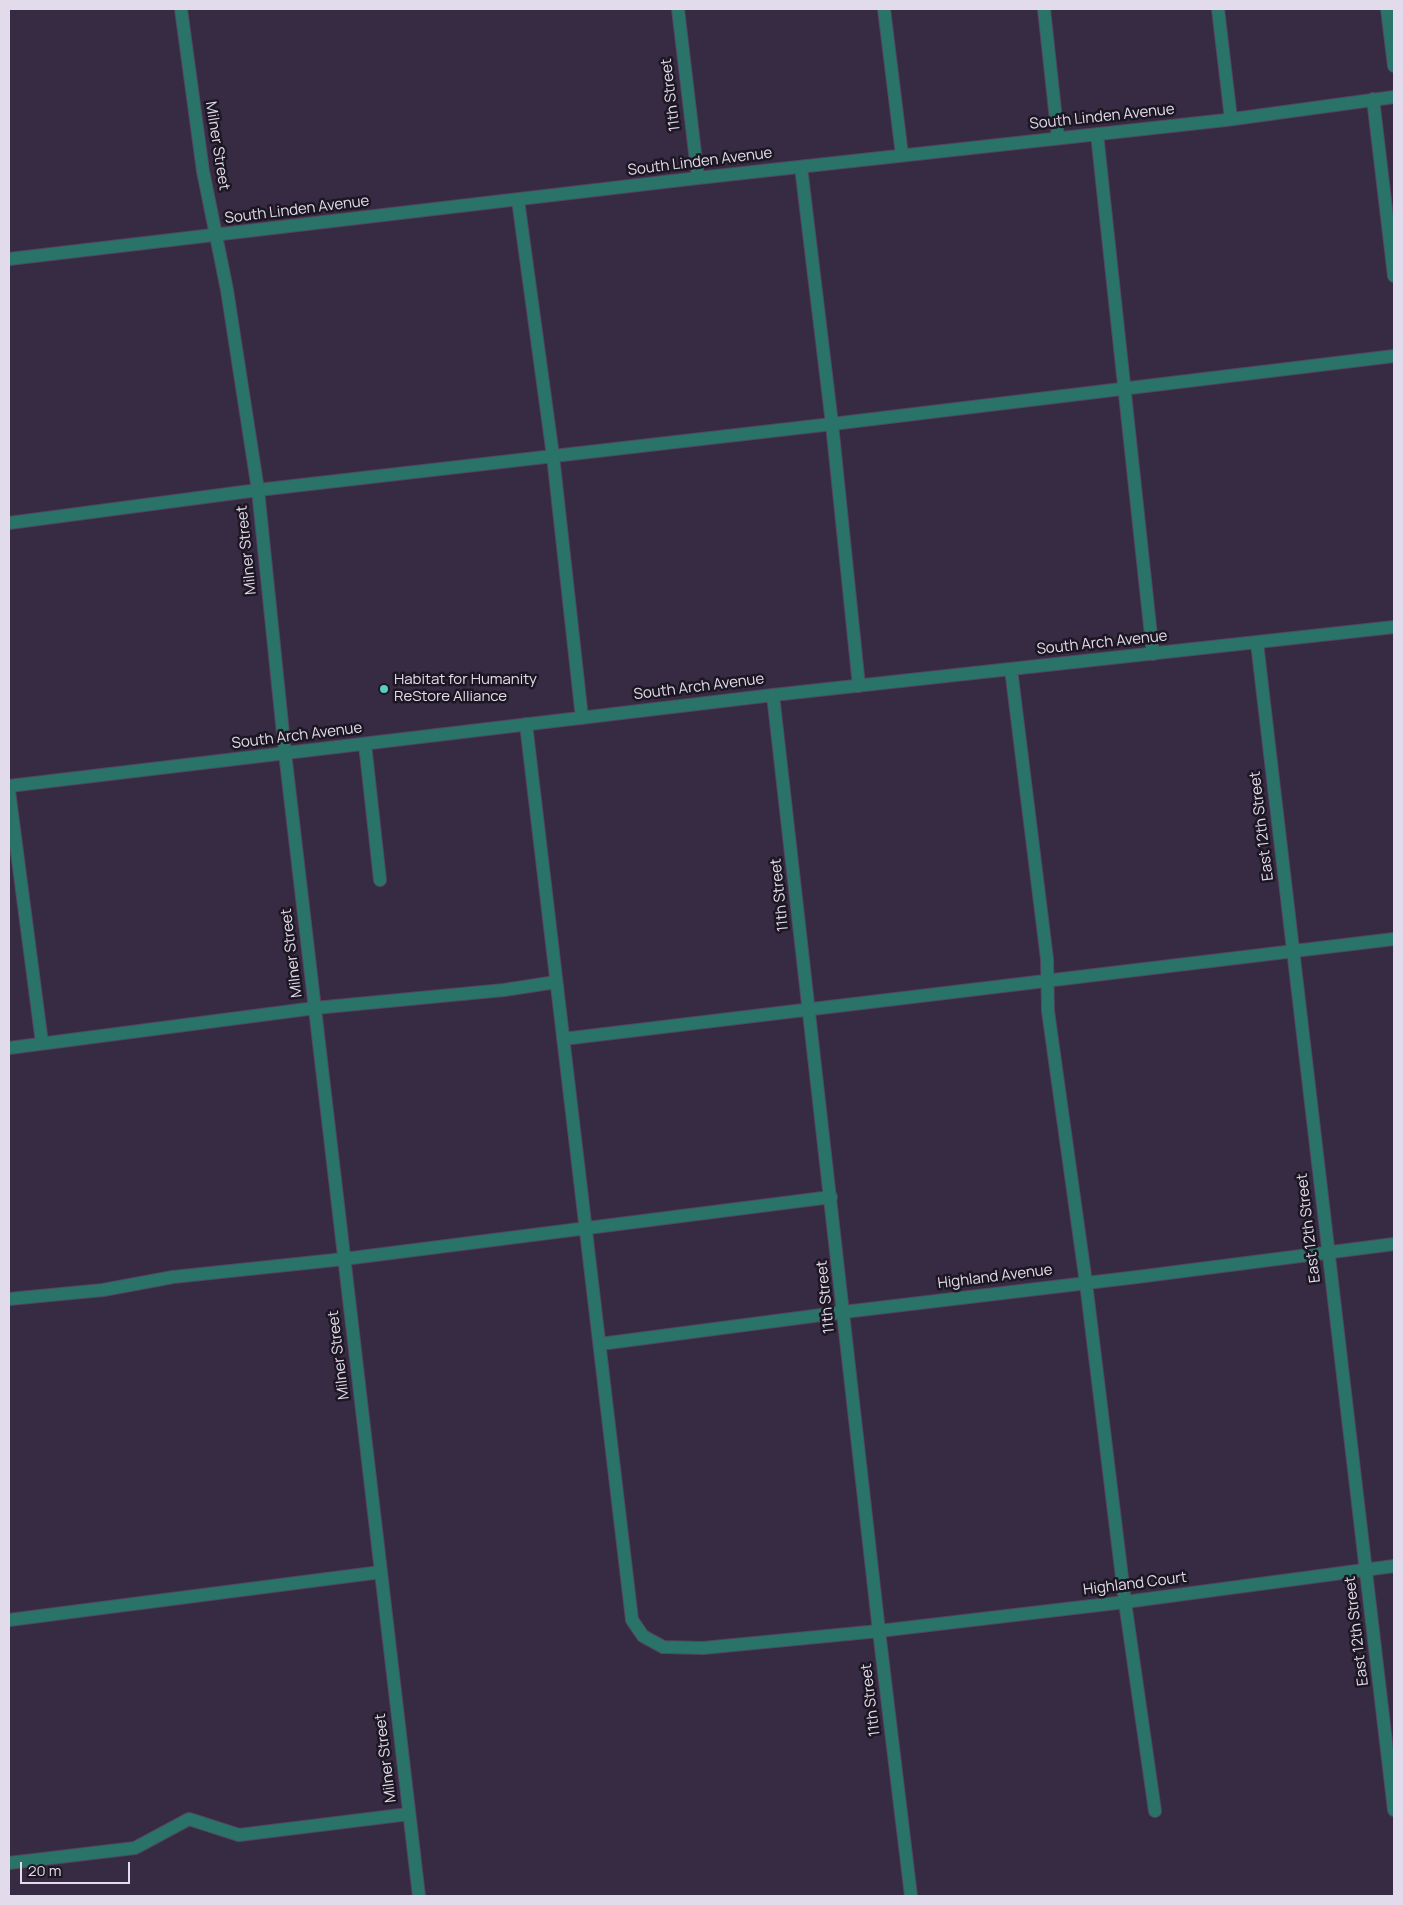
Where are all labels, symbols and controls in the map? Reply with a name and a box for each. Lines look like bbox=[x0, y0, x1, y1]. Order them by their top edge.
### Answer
street label: 11th Street bbox=[658, 57, 684, 133]
street label: Milner Street bbox=[201, 100, 233, 192]
street label: South Linden Avenue bbox=[1029, 100, 1175, 134]
street label: South Linden Avenue bbox=[627, 144, 773, 180]
street label: South Linden Avenue bbox=[224, 192, 370, 228]
street label: Milner Street bbox=[233, 504, 261, 596]
street label: South Arch Avenue bbox=[1036, 627, 1168, 659]
street label: South Arch Avenue bbox=[633, 670, 765, 704]
place label: Habitat for Humanity ReStore Alliance bbox=[394, 671, 537, 706]
marker: Habitat for Humanity ReStore Alliance bbox=[378, 683, 390, 695]
street label: South Arch Avenue bbox=[231, 719, 363, 753]
street label: East 12th Street bbox=[1246, 770, 1278, 882]
street label: 11th Street bbox=[767, 857, 793, 933]
street label: Milner Street bbox=[278, 907, 306, 999]
street label: East 12th Street bbox=[1293, 1172, 1325, 1284]
street label: 11th Street bbox=[813, 1259, 839, 1335]
street label: Highland Avenue bbox=[937, 1261, 1053, 1293]
street label: Milner Street bbox=[325, 1309, 353, 1401]
street label: Highland Court bbox=[1082, 1569, 1188, 1599]
street label: East 12th Street bbox=[1341, 1575, 1373, 1687]
street label: 11th Street bbox=[858, 1662, 884, 1738]
street label: Milner Street bbox=[372, 1712, 400, 1804]
scale bar bbox=[22, 1852, 132, 1884]
text: 20 m bbox=[28, 1860, 61, 1881]

